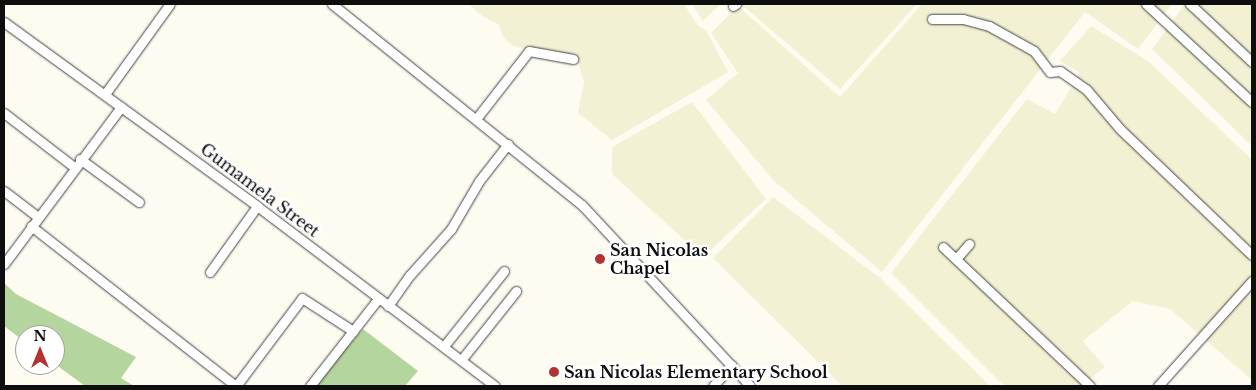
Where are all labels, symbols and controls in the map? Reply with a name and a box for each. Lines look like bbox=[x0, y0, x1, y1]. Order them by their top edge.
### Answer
street label: Gumamela Street bbox=[197, 139, 323, 241]
place label: San Nicolas Chapel bbox=[610, 240, 708, 278]
marker: San Nicolas Chapel bbox=[594, 253, 606, 265]
north arrow bbox=[15, 325, 65, 375]
text: N bbox=[33, 327, 47, 345]
place label: San Nicolas Elementary School bbox=[564, 362, 828, 382]
marker: San Nicolas Elementary School bbox=[548, 366, 560, 378]

